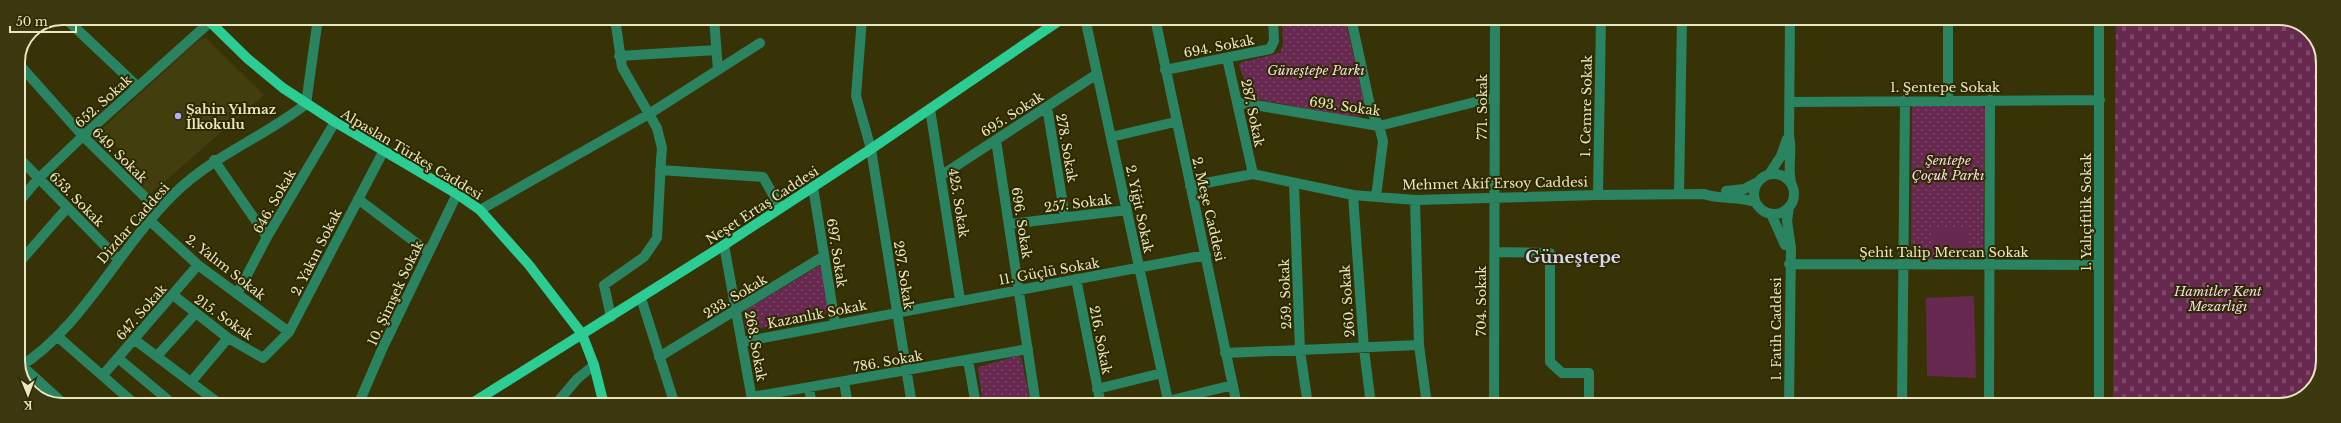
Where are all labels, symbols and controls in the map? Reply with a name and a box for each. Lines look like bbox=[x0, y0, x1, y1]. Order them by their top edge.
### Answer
scale bar bbox=[10, 8, 76, 34]
text: 50 m bbox=[16, 14, 48, 29]
street label: 694. Sokak bbox=[1182, 31, 1256, 62]
street label: 1. Cemre Sokak bbox=[1577, 55, 1596, 157]
park label: Güneştepe Parkı bbox=[1267, 62, 1365, 79]
street label: 652. Sokak bbox=[71, 71, 135, 131]
street label: 771. Sokak bbox=[1474, 74, 1491, 140]
street label: 287. Sokak bbox=[1237, 78, 1268, 149]
street label: 1. Şentepe Sokak bbox=[1890, 79, 2000, 96]
street label: 695. Sokak bbox=[978, 88, 1047, 141]
street label: 693. Sokak bbox=[1308, 93, 1382, 120]
place label: Şahin Yılmaz İlkokulu bbox=[186, 101, 276, 133]
street label: Alpaslan Türkeş Caddesi bbox=[337, 105, 486, 204]
marker: Şahin Yılmaz İlkokulu bbox=[173, 111, 183, 121]
street label: 278. Sokak bbox=[1052, 112, 1081, 184]
street label: 649. Sokak bbox=[88, 124, 151, 187]
park label: Şentepe Çoçuk Parkı bbox=[1912, 152, 1984, 184]
street label: 1. Yalıçiftlik Sokak bbox=[2078, 153, 2095, 271]
street label: 2. Meşe Caddesi bbox=[1188, 155, 1229, 263]
street label: Neşet Ertaş Caddesi bbox=[703, 162, 822, 248]
street label: 2. Yiğit Sokak bbox=[1122, 164, 1157, 255]
street label: 646. Sokak bbox=[249, 166, 300, 237]
street label: 425. Sokak bbox=[945, 167, 972, 239]
street label: 653. Sokak bbox=[46, 168, 108, 230]
street label: Mehmet Akif Ersoy Caddesi bbox=[1402, 173, 1589, 194]
street label: Dizdar Caddesi bbox=[94, 179, 174, 267]
street label: 696. Sokak bbox=[1007, 186, 1036, 260]
street label: 257. Sokak bbox=[1043, 191, 1113, 216]
street label: 2. Yakın Sokak bbox=[287, 206, 346, 299]
street label: 697. Sokak bbox=[823, 217, 850, 289]
street label: 2. Yalım Sokak bbox=[182, 231, 269, 304]
street label: 10. Şimşek Sokak bbox=[364, 238, 427, 348]
street label: 297. Sokak bbox=[890, 239, 917, 311]
street label: Şehit Talip Mercan Sokak bbox=[1859, 244, 2029, 261]
district label: Güneştepe bbox=[1525, 247, 1621, 268]
street label: 11. Güçlü Sokak bbox=[997, 254, 1101, 289]
street label: 259. Sokak bbox=[1276, 258, 1295, 330]
street label: 260. Sokak bbox=[1336, 264, 1359, 338]
street label: 704. Sokak bbox=[1473, 266, 1490, 336]
street label: 233. Sokak bbox=[700, 271, 770, 322]
street label: 1. Fatih Caddesi bbox=[1768, 277, 1785, 381]
street label: 647. Sokak bbox=[112, 281, 170, 344]
park label: Hamitler Kent Mezarlığı bbox=[2173, 283, 2262, 315]
street label: 215. Sokak bbox=[191, 291, 257, 344]
street label: Kazanlık Sokak bbox=[766, 297, 868, 332]
street label: 216. Sokak bbox=[1086, 304, 1115, 376]
street label: 268. Sokak bbox=[741, 309, 770, 383]
street label: 786. Sokak bbox=[852, 347, 924, 376]
north arrow bbox=[8, 375, 48, 415]
text: K bbox=[23, 398, 33, 412]

